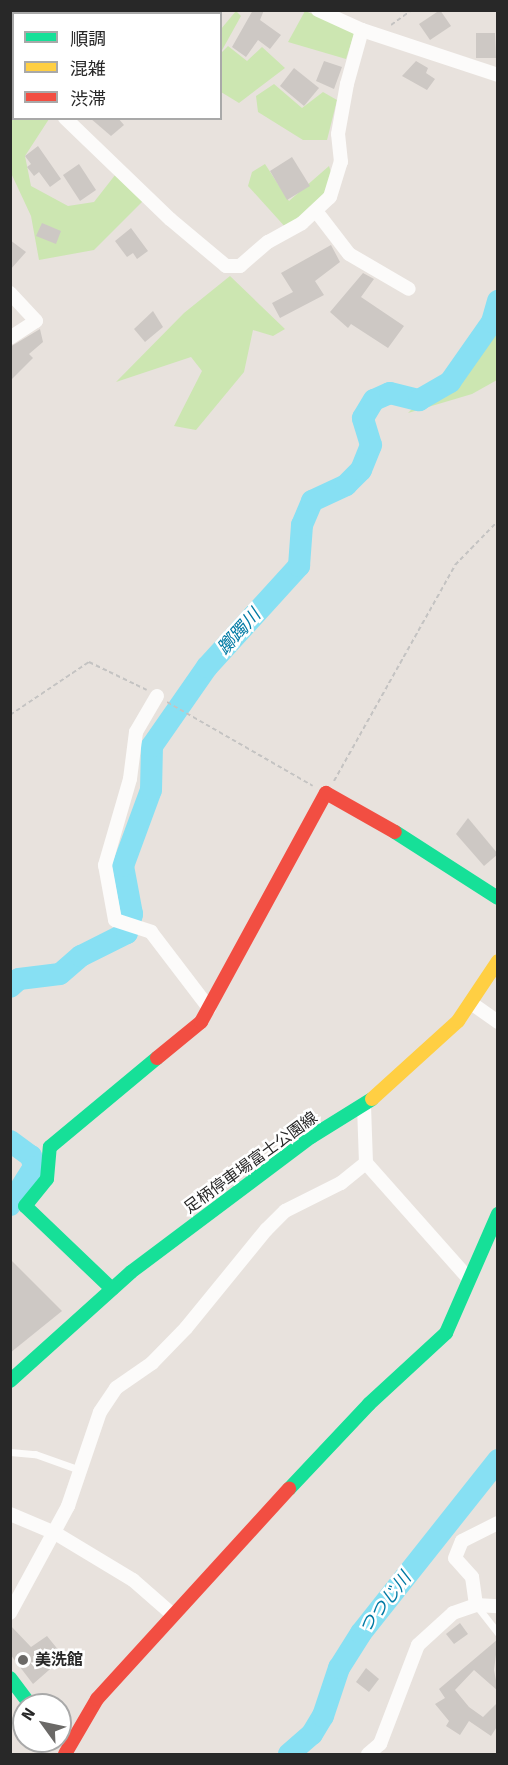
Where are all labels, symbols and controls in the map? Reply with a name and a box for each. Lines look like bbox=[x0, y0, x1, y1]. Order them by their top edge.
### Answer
legend bbox=[12, 12, 222, 120]
text: 順調 bbox=[70, 28, 106, 50]
text: 混雑 bbox=[70, 58, 106, 80]
text: 渋滞 bbox=[70, 88, 106, 110]
water label: 躑躅川 bbox=[213, 605, 265, 659]
street label: 足柄停車場富士公園線 bbox=[181, 1108, 321, 1218]
water label: つつじ川 bbox=[354, 1568, 416, 1638]
place label: 美洗館 bbox=[35, 1650, 83, 1670]
marker: 美洗館 bbox=[16, 1653, 30, 1667]
north arrow bbox=[12, 1693, 72, 1753]
text: N bbox=[17, 1704, 40, 1724]

